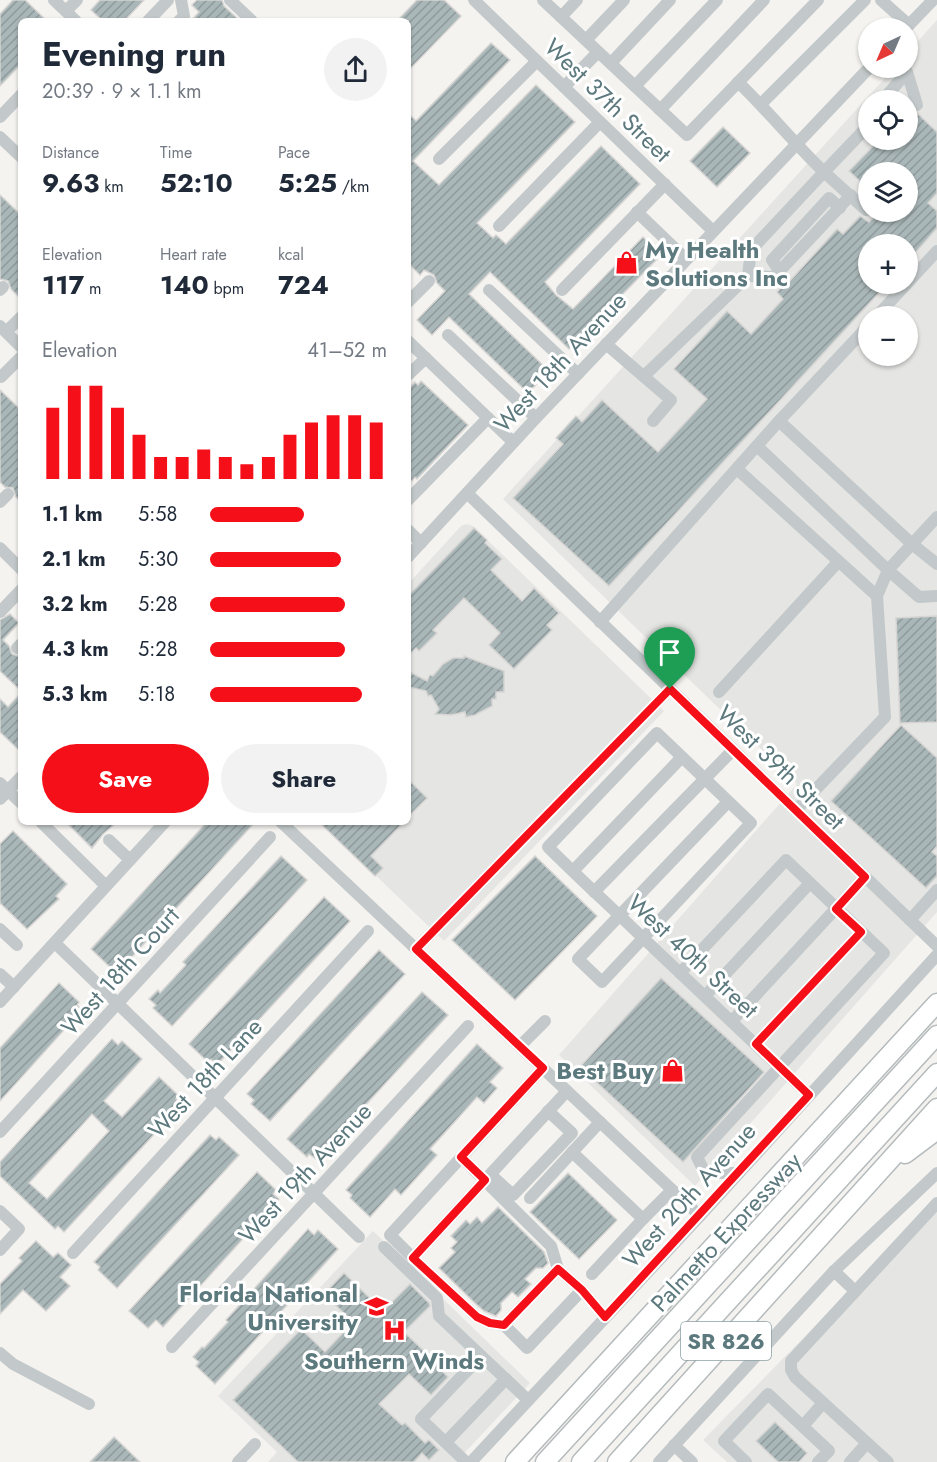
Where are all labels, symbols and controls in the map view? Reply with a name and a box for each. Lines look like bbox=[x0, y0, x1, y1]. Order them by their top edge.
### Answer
north arrow bbox=[858, 18, 918, 78]
map controls bbox=[858, 18, 918, 366]
street label: West 37th Street bbox=[536, 30, 680, 170]
text: Evening run bbox=[42, 31, 226, 78]
button: share bbox=[324, 38, 387, 101]
text: 20:39 · 9 × 1.1 km bbox=[42, 77, 202, 106]
button: locate bbox=[858, 90, 918, 150]
text: Distance bbox=[42, 141, 99, 164]
text: Time bbox=[160, 141, 192, 164]
text: Pace bbox=[278, 141, 310, 164]
button: layers bbox=[858, 162, 918, 222]
text: 9.63 bbox=[42, 164, 100, 202]
text: 52:10 bbox=[160, 164, 233, 202]
text: 5:25 bbox=[278, 164, 337, 202]
text: km bbox=[100, 175, 124, 198]
text: /km bbox=[337, 175, 370, 198]
place label: My Health Solutions Inc bbox=[645, 232, 788, 295]
button: + bbox=[858, 234, 918, 294]
text: Elevation bbox=[42, 243, 102, 266]
text: Heart rate bbox=[160, 243, 227, 266]
text: kcal bbox=[278, 243, 304, 266]
shop icon: My Health Solutions Inc bbox=[614, 250, 640, 276]
text: 117 bbox=[42, 266, 84, 304]
text: 140 bbox=[160, 266, 209, 304]
text: 724 bbox=[278, 266, 329, 304]
text: m bbox=[84, 277, 101, 300]
text: bpm bbox=[209, 277, 244, 300]
street label: West 18th Avenue bbox=[485, 284, 635, 440]
button: − bbox=[858, 306, 918, 366]
text: Elevation bbox=[42, 336, 117, 365]
text: 41–52 m bbox=[307, 336, 387, 365]
text: 1.1 km bbox=[42, 500, 103, 529]
text: 5:58 bbox=[138, 500, 177, 529]
text: 2.1 km bbox=[42, 545, 106, 574]
text: 5:30 bbox=[138, 545, 178, 574]
text: 3.2 km bbox=[42, 590, 108, 619]
text: 5:28 bbox=[138, 590, 178, 619]
pin bbox=[644, 627, 695, 689]
text: 4.3 km bbox=[42, 635, 109, 664]
text: 5:28 bbox=[138, 635, 178, 664]
icon: arrive bbox=[653, 636, 686, 669]
text: 5.3 km bbox=[42, 680, 108, 709]
text: 5:18 bbox=[138, 680, 175, 709]
street label: West 39th Street bbox=[709, 697, 853, 838]
button: Save bbox=[42, 744, 209, 813]
button: Share bbox=[221, 744, 387, 813]
street label: West 40th Street bbox=[620, 886, 767, 1026]
street label: West 18th Court bbox=[53, 899, 188, 1043]
street label: West 18th Lane bbox=[140, 1010, 270, 1146]
place label: Best Buy bbox=[556, 1053, 654, 1088]
shop icon: Best Buy bbox=[659, 1057, 685, 1083]
street label: West 19th Avenue bbox=[230, 1095, 380, 1251]
street label: West 20th Avenue bbox=[614, 1114, 764, 1276]
street label: Palmetto Expressway bbox=[643, 1144, 810, 1320]
place label: Florida National University bbox=[179, 1276, 358, 1339]
school or university icon: Florida National University bbox=[363, 1294, 389, 1320]
hospital icon: Southern Winds bbox=[381, 1317, 407, 1343]
road number: SR 826 bbox=[681, 1322, 771, 1360]
place label: Southern Winds bbox=[304, 1343, 484, 1378]

